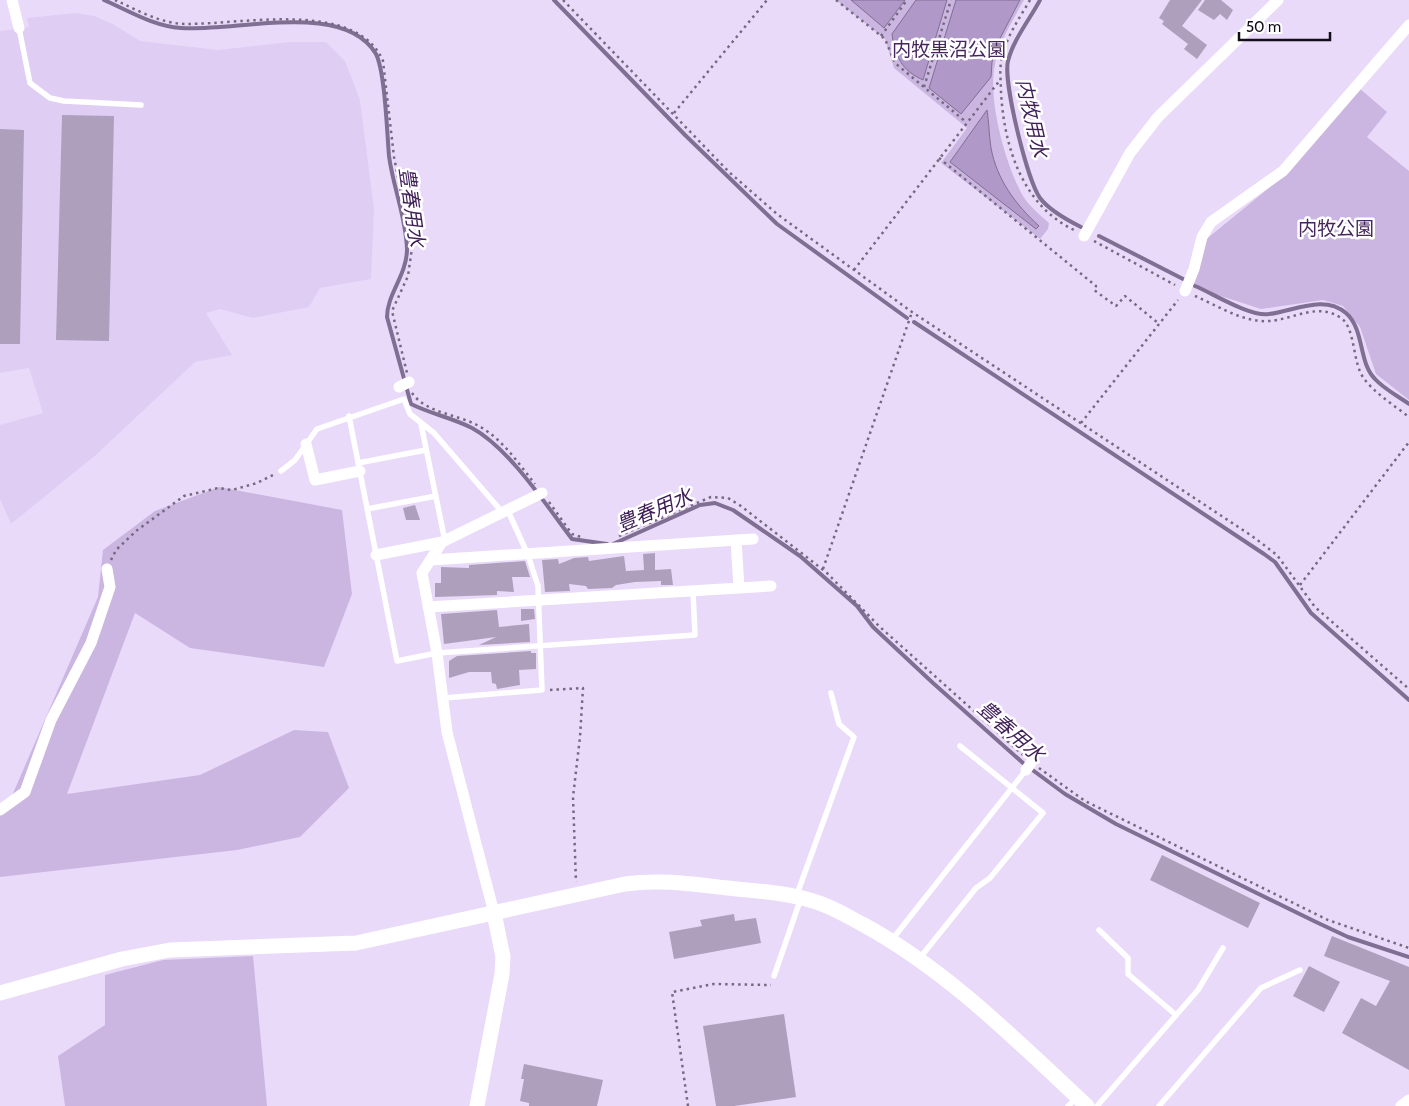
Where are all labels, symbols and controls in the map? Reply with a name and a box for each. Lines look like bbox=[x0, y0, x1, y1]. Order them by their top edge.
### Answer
scale bar bbox=[1239, 10, 1330, 42]
text: 50 m bbox=[1246, 18, 1281, 36]
park label: 内牧黒沼公園 bbox=[892, 38, 1006, 61]
water label: 内牧用水 bbox=[1011, 76, 1053, 162]
water label: 豊春用水 bbox=[395, 166, 430, 250]
park label: 内牧公園 bbox=[1298, 217, 1374, 240]
water label: 豊春用水 bbox=[612, 483, 697, 537]
water label: 豊春用水 bbox=[973, 696, 1051, 768]

